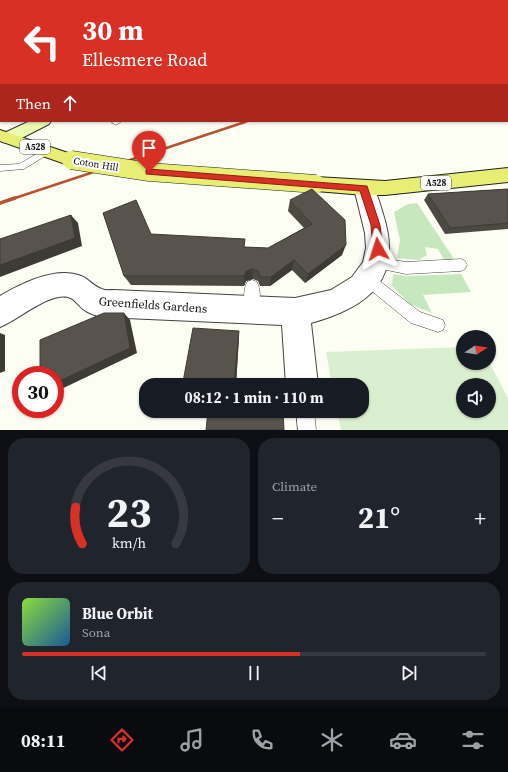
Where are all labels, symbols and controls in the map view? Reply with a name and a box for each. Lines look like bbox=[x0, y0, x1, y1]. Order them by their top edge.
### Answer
text: 30 m bbox=[82, 11, 144, 49]
icon: left bbox=[16, 16, 68, 68]
text: Ellesmere Road bbox=[82, 47, 208, 72]
icon: ahead bbox=[59, 92, 81, 114]
text: Then bbox=[16, 93, 51, 114]
pin bbox=[132, 131, 166, 172]
icon: arrive bbox=[138, 137, 160, 159]
road number: A528 bbox=[20, 140, 50, 154]
street label: Coton Hill bbox=[72, 154, 120, 174]
road number: A528 bbox=[421, 176, 451, 190]
position arrow bbox=[357, 228, 399, 270]
street label: Greenfields Gardens bbox=[98, 293, 208, 317]
north arrow bbox=[456, 330, 496, 370]
map controls bbox=[456, 330, 496, 418]
speed limit sign: 30 bbox=[12, 366, 64, 418]
button: sound bbox=[456, 378, 496, 418]
text: 08:12 · 1 min · 110 m bbox=[185, 387, 324, 408]
text: Climate bbox=[272, 478, 317, 495]
text: 23 bbox=[106, 484, 152, 541]
text: 21° bbox=[358, 497, 400, 538]
text: − bbox=[272, 503, 284, 533]
text: + bbox=[474, 503, 486, 533]
text: km/h bbox=[112, 533, 146, 553]
text: Blue Orbit bbox=[82, 603, 153, 624]
text: Sona bbox=[82, 624, 110, 641]
icon: previous bbox=[88, 662, 110, 684]
icon: pause bbox=[243, 662, 265, 684]
icon: next bbox=[398, 662, 420, 684]
icon: directions bbox=[108, 726, 136, 754]
icon: music bbox=[178, 726, 206, 754]
icon: phone bbox=[248, 726, 276, 754]
icon: climate bbox=[318, 726, 346, 754]
icon: car bbox=[389, 726, 417, 754]
icon: filters bbox=[459, 726, 487, 754]
text: 08:11 bbox=[21, 728, 66, 753]

